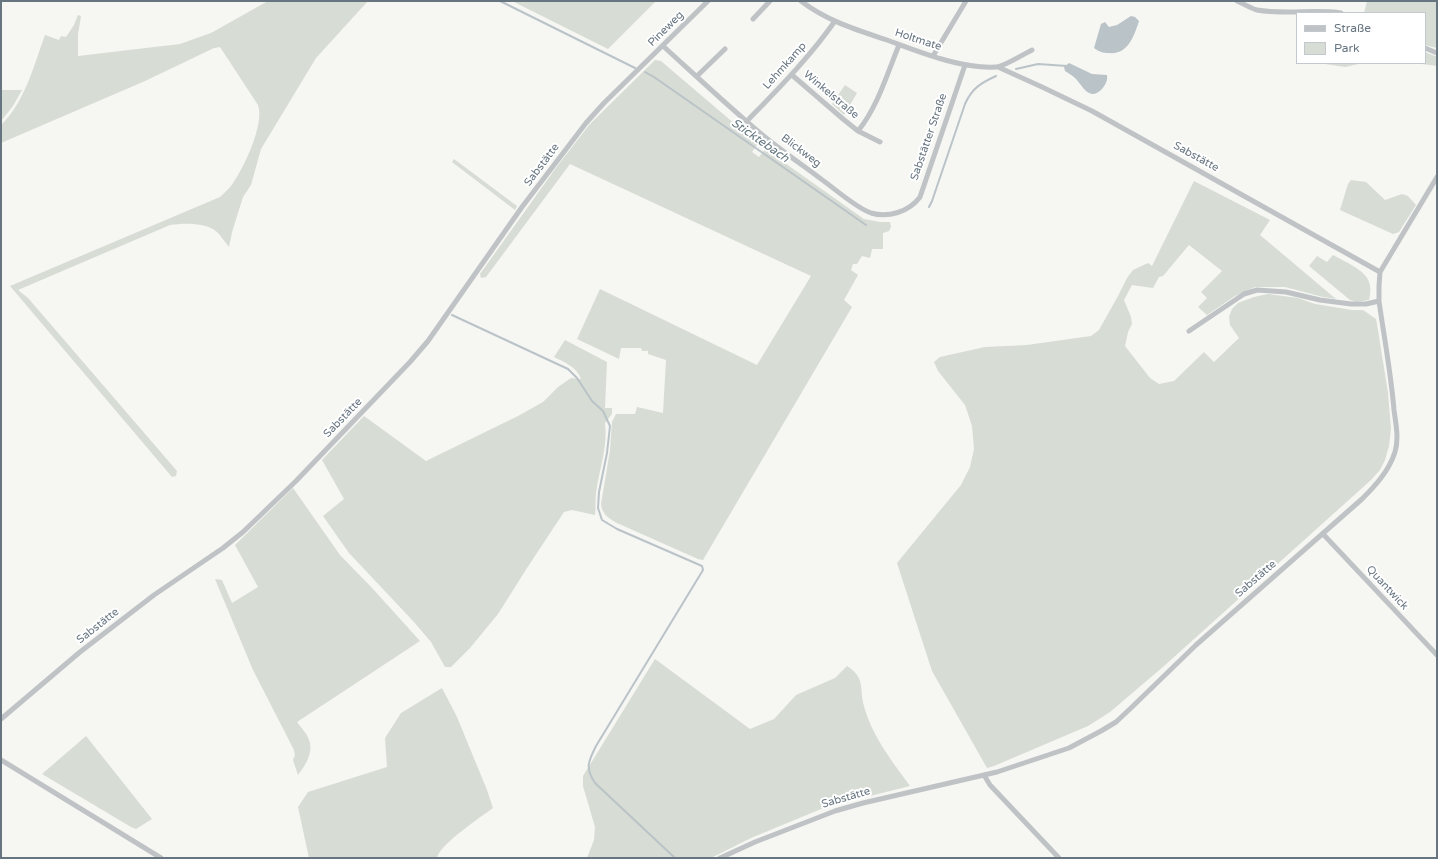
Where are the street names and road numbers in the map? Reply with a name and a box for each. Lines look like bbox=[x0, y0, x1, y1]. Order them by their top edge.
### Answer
street label: Pineweg bbox=[646, 9, 686, 49]
street label: Holtmate bbox=[893, 26, 943, 54]
street label: Lehmkamp bbox=[761, 40, 809, 92]
street label: Winkelstraße bbox=[801, 68, 861, 122]
street label: Sabstätter Straße bbox=[908, 92, 950, 182]
street label: Blickweg bbox=[778, 132, 824, 170]
street label: Sabstätte bbox=[1171, 139, 1221, 175]
street label: Sabstätte bbox=[522, 141, 562, 189]
street label: Sabstätte bbox=[321, 395, 365, 441]
street label: Sabstätte bbox=[1233, 558, 1279, 600]
street label: Quantwick bbox=[1363, 563, 1411, 613]
street label: Sabstätte bbox=[74, 605, 122, 647]
street label: Sabstätte bbox=[820, 785, 872, 811]

